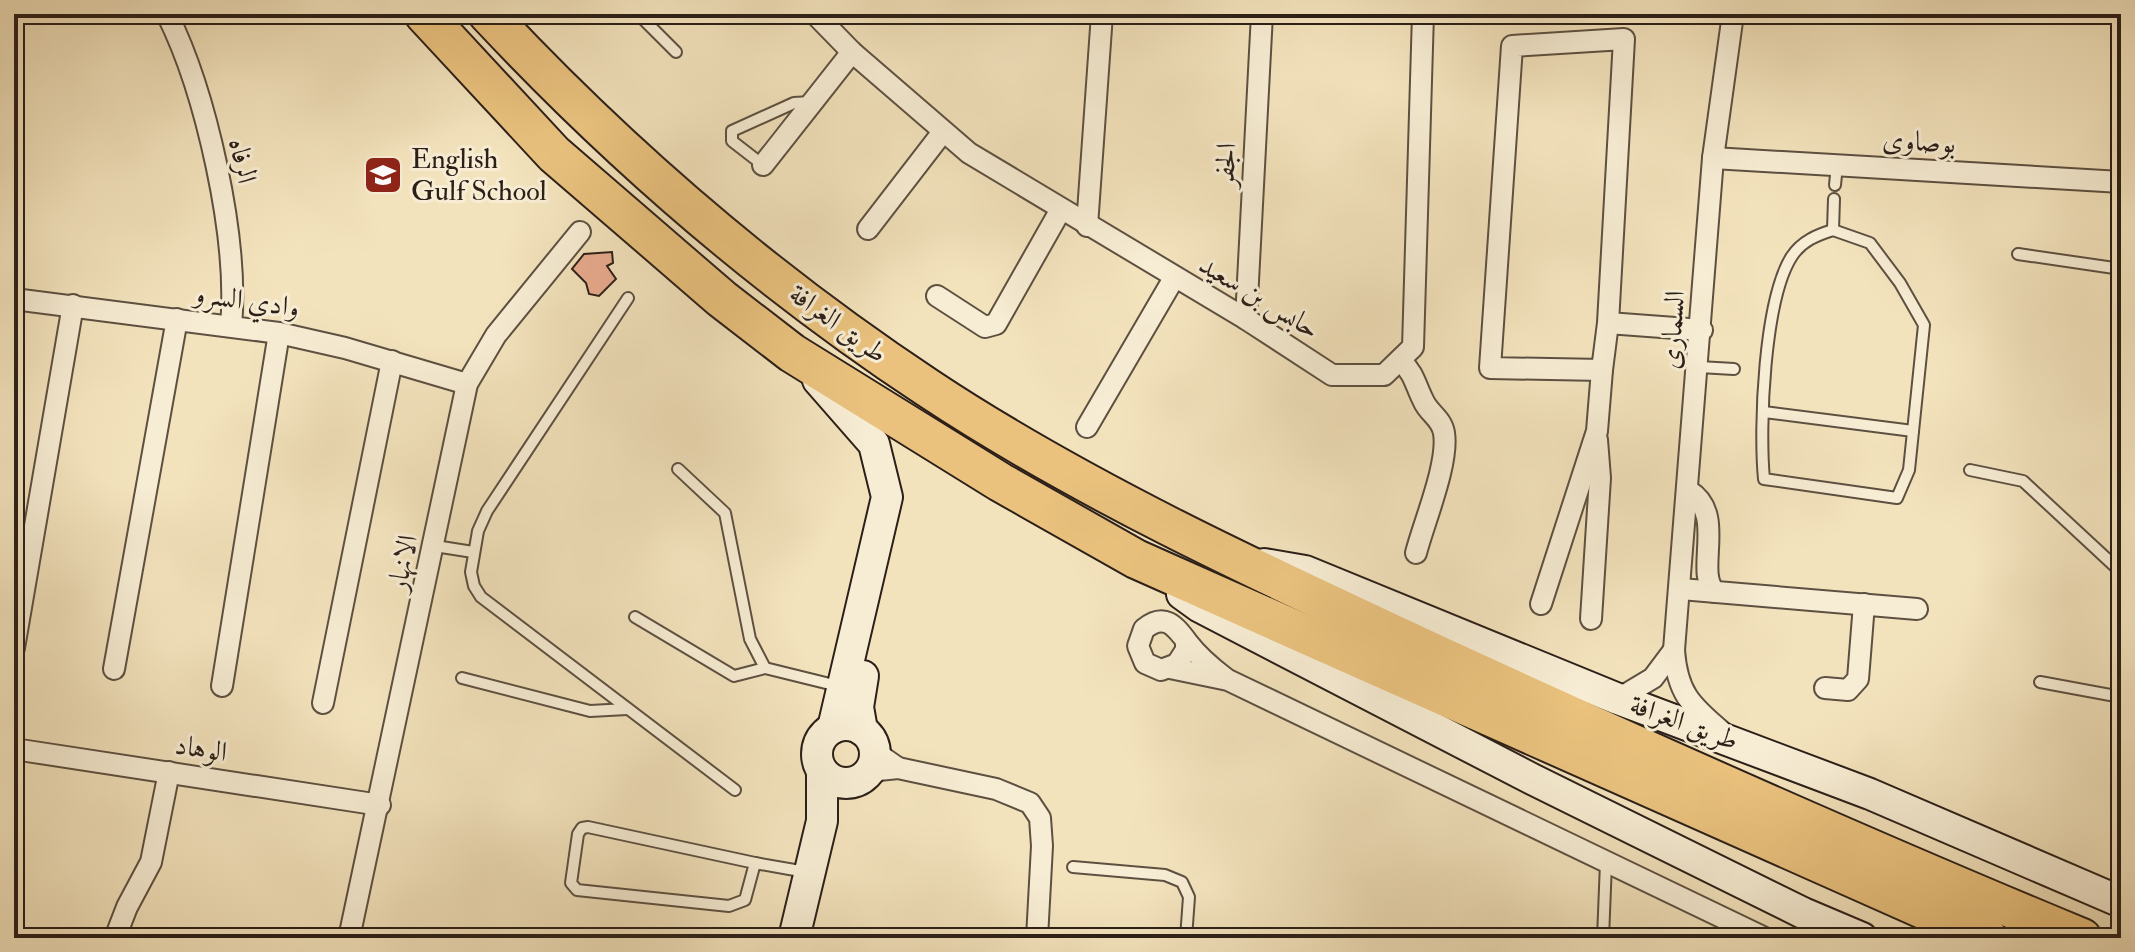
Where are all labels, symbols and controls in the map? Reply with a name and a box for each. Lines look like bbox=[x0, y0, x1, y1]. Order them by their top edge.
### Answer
street label: بوصاوى bbox=[1881, 123, 1957, 161]
street label: الرفاه bbox=[220, 135, 264, 187]
place label: English Gulf School bbox=[411, 142, 547, 209]
street label: الجفر bbox=[1207, 142, 1245, 191]
school or university icon: English Gulf School bbox=[362, 154, 404, 196]
street label: حابس بن سعيد bbox=[1192, 247, 1326, 347]
street label: وادي السرو bbox=[189, 276, 302, 330]
street label: طريق الغرافة bbox=[782, 277, 894, 371]
street label: السمارى bbox=[1653, 289, 1693, 371]
street label: الانهار bbox=[379, 532, 426, 597]
street label: طريق الغرافة bbox=[1625, 687, 1743, 759]
street label: الوهاد bbox=[172, 728, 230, 770]

